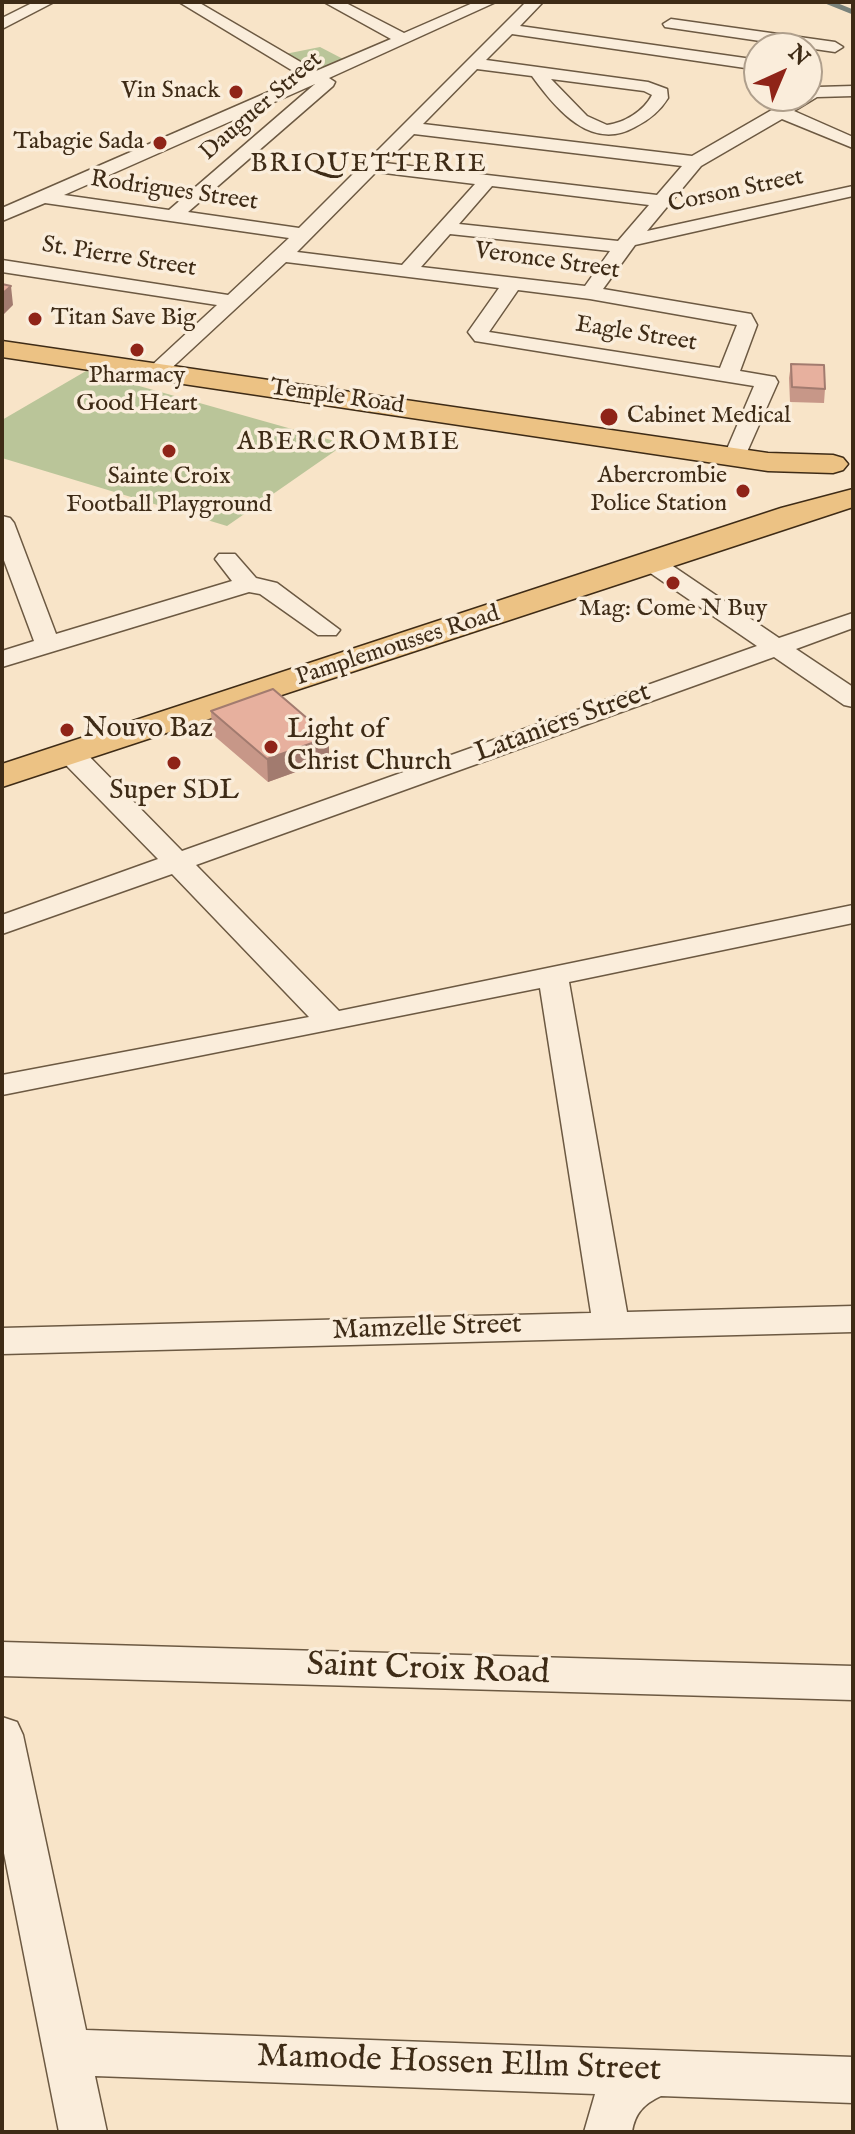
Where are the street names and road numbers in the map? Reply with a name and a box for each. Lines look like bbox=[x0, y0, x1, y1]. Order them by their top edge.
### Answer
street label: Dauguer Street bbox=[195, 46, 329, 168]
street label: Corson Street bbox=[666, 164, 806, 220]
street label: Rodrigues Street bbox=[88, 166, 260, 218]
street label: St. Pierre Street bbox=[40, 232, 198, 284]
street label: Veronce Street bbox=[473, 238, 621, 286]
street label: Eagle Street bbox=[573, 311, 699, 359]
street label: Temple Road bbox=[268, 374, 406, 422]
street label: Pamplemousses Road bbox=[292, 600, 504, 694]
street label: Lataniers Street bbox=[470, 677, 656, 771]
street label: Mamzelle Street bbox=[332, 1309, 522, 1349]
street label: Saint Croix Road bbox=[306, 1646, 550, 1696]
street label: Mamode Hossen Ellm Street bbox=[256, 2038, 662, 2092]

